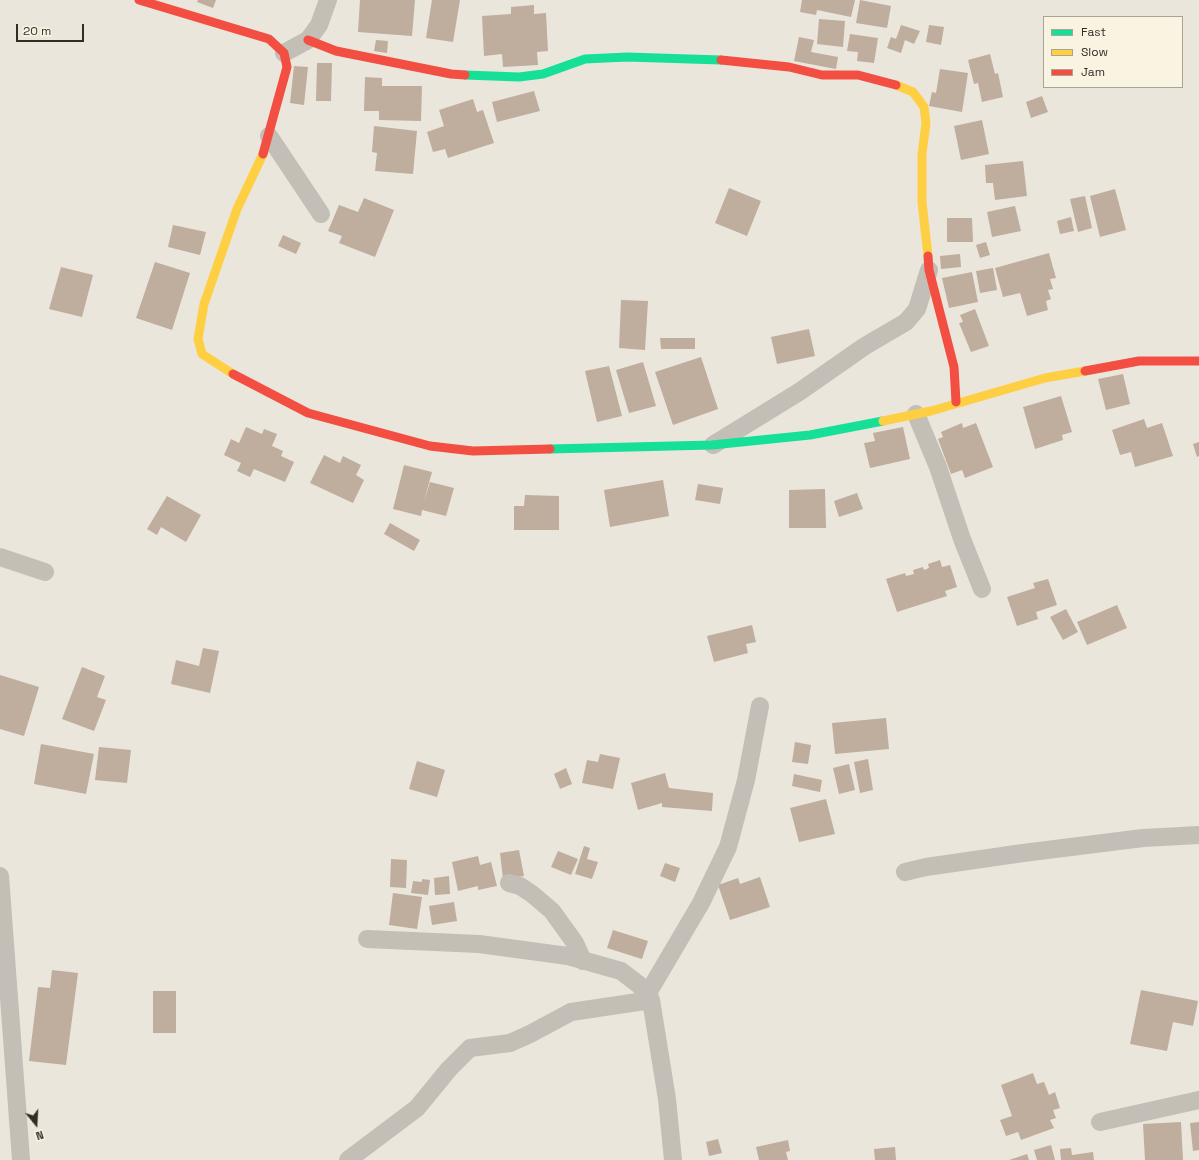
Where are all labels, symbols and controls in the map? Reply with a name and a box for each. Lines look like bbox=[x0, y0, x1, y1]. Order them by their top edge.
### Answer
scale bar bbox=[18, 16, 86, 42]
legend bbox=[1043, 16, 1183, 88]
text: 20 m bbox=[23, 23, 51, 39]
text: Fast bbox=[1081, 24, 1106, 40]
text: Slow bbox=[1081, 44, 1108, 60]
text: Jam bbox=[1081, 64, 1105, 80]
north arrow bbox=[16, 1104, 56, 1144]
text: N bbox=[34, 1128, 45, 1143]

